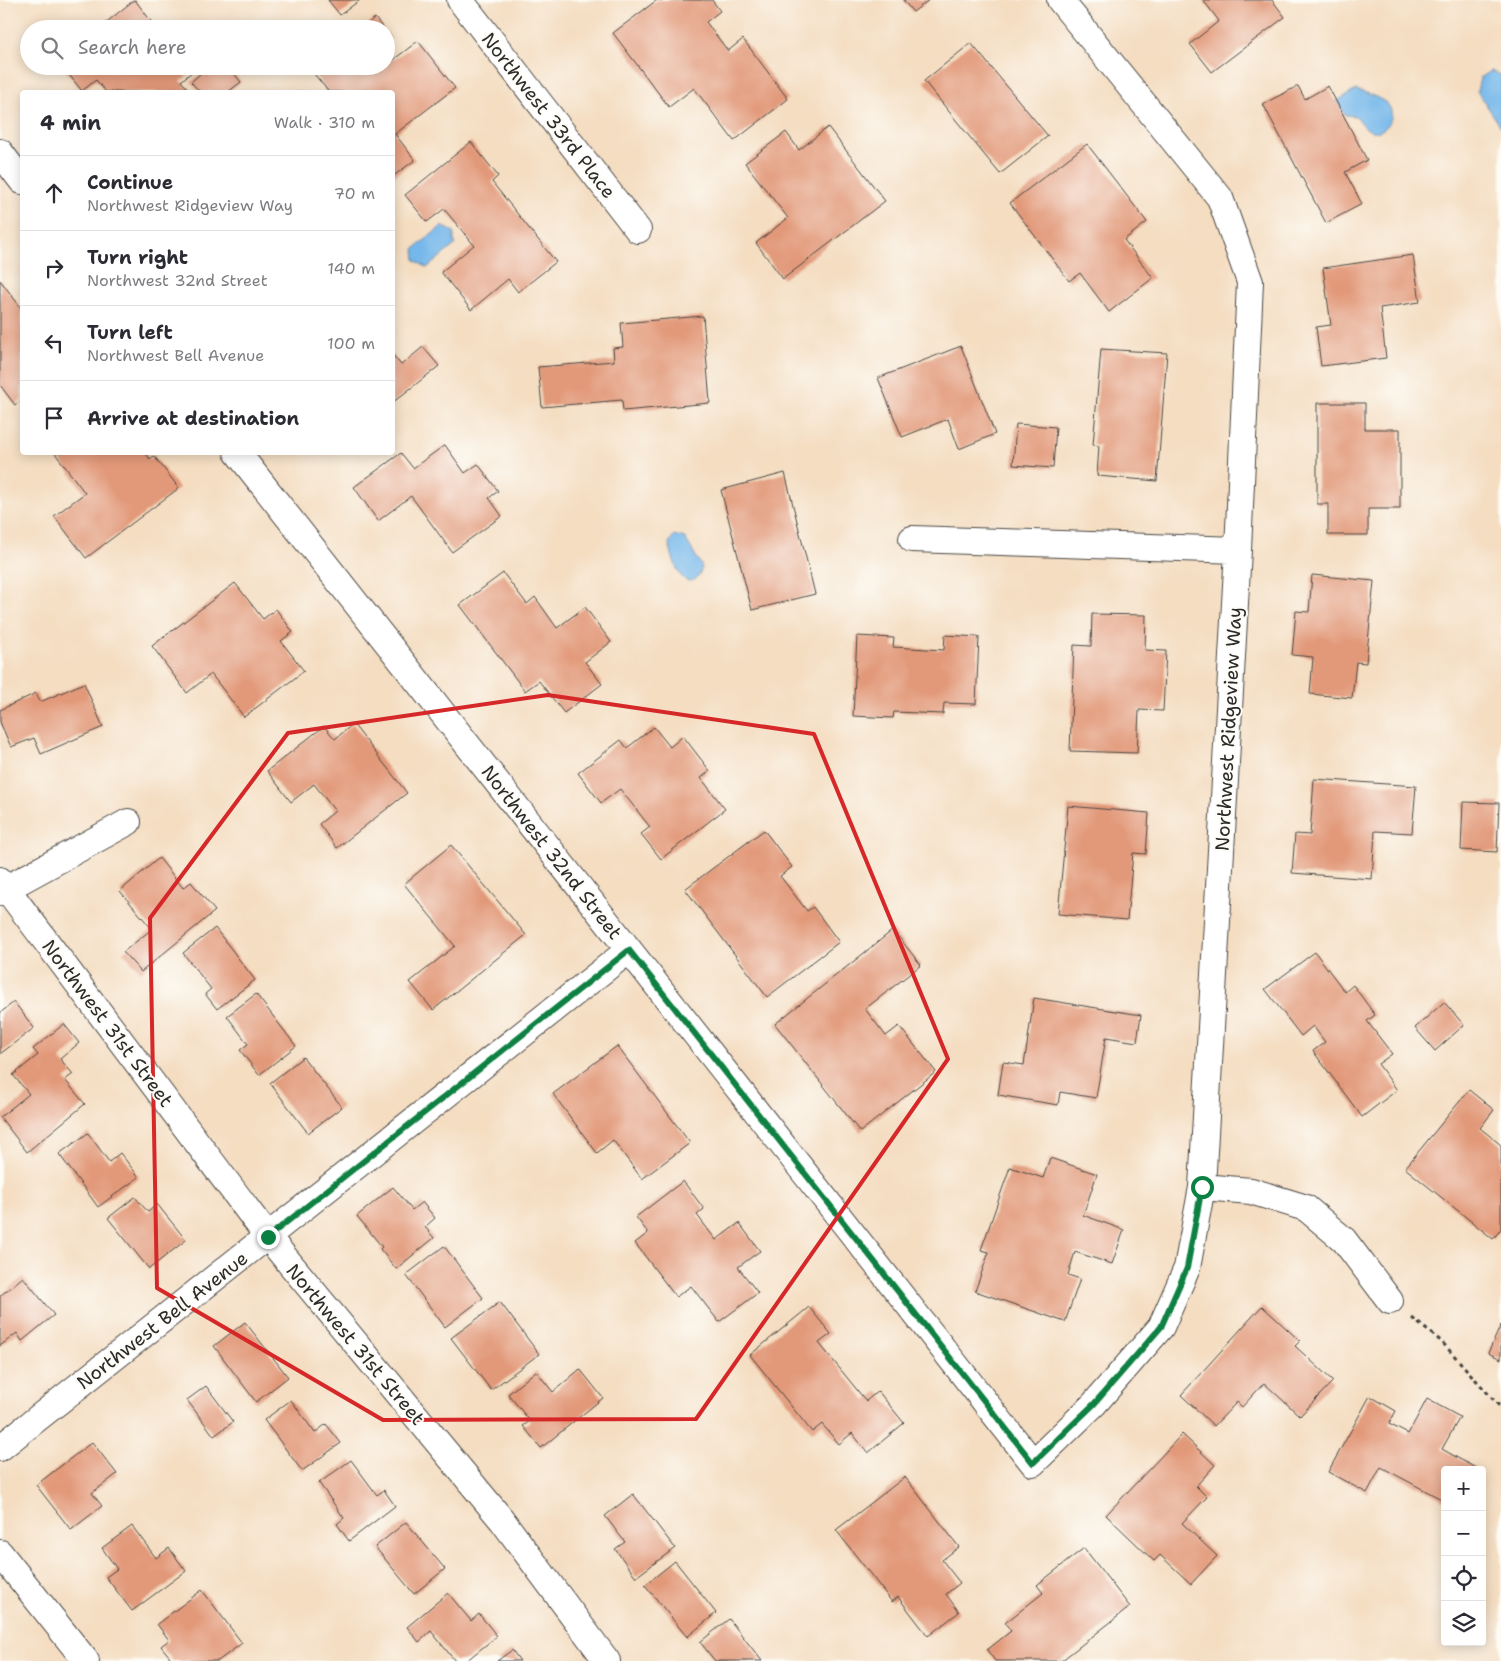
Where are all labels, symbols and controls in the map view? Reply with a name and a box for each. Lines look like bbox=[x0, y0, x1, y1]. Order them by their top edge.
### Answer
search box bbox=[20, 20, 395, 75]
street label: Northwest 33rd Place bbox=[476, 27, 621, 203]
icon: search bbox=[38, 34, 66, 62]
text: Search here bbox=[78, 35, 187, 60]
text: 4 min bbox=[40, 109, 101, 137]
text: Walk · 310 m bbox=[274, 112, 375, 133]
text: Continue bbox=[87, 170, 173, 195]
icon: ahead bbox=[40, 179, 68, 207]
text: 70 m bbox=[334, 183, 375, 204]
text: Northwest Ridgeview Way bbox=[87, 195, 293, 216]
text: Turn right bbox=[87, 245, 188, 270]
icon: right bbox=[40, 254, 68, 282]
text: 140 m bbox=[328, 258, 375, 279]
text: Northwest 32nd Street bbox=[87, 270, 268, 291]
text: Turn left bbox=[87, 320, 173, 345]
icon: left bbox=[40, 329, 68, 357]
text: 100 m bbox=[327, 333, 375, 354]
text: Northwest Bell Avenue bbox=[87, 345, 264, 366]
icon: arrive bbox=[40, 404, 68, 432]
text: Arrive at destination bbox=[87, 406, 299, 431]
street label: Northwest Ridgeview Way bbox=[1210, 606, 1247, 852]
street label: Northwest 32nd Street bbox=[476, 760, 628, 945]
street label: Northwest 31st Street bbox=[36, 935, 179, 1112]
route start bbox=[1191, 1176, 1214, 1199]
route end bbox=[257, 1226, 280, 1249]
street label: Northwest Bell Avenue bbox=[72, 1246, 253, 1395]
street label: Northwest 31st Street bbox=[281, 1258, 430, 1430]
map controls bbox=[1441, 1466, 1486, 1646]
button: + bbox=[1441, 1466, 1486, 1511]
button: − bbox=[1441, 1511, 1486, 1556]
button: locate bbox=[1441, 1556, 1486, 1601]
button: layers bbox=[1441, 1601, 1486, 1646]

